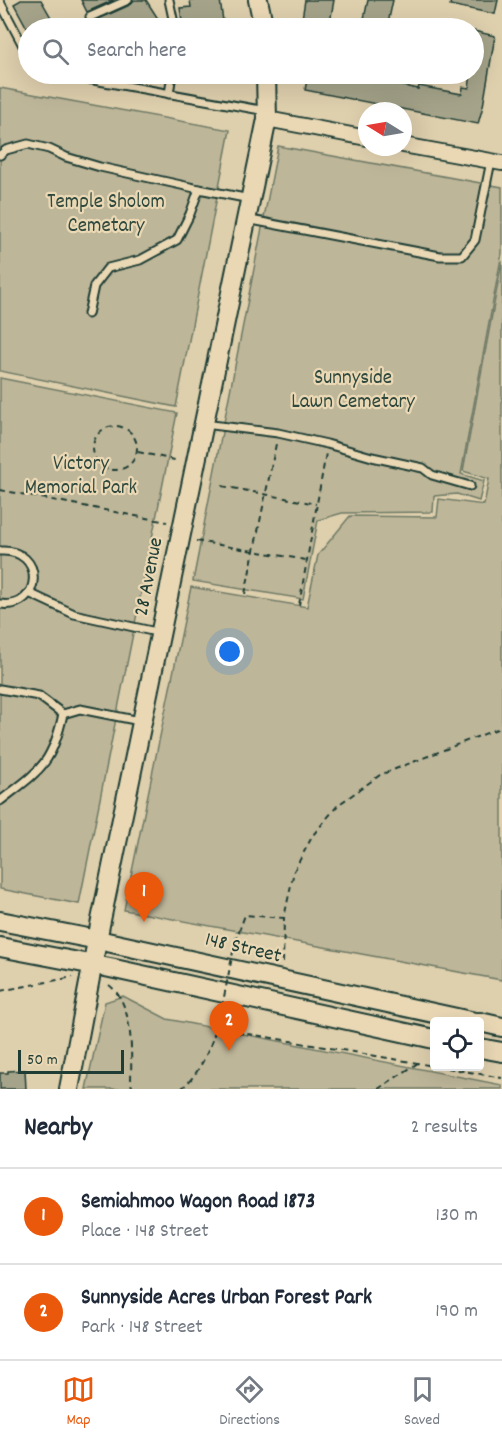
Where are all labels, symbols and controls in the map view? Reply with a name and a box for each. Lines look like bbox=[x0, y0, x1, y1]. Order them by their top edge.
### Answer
search box bbox=[18, 18, 484, 84]
icon: search bbox=[39, 35, 72, 68]
text: Search here bbox=[87, 36, 186, 67]
north arrow bbox=[358, 102, 412, 156]
park label: Temple Sholom Cemetary bbox=[47, 188, 165, 242]
park label: Sunnyside Lawn Cemetary bbox=[291, 364, 415, 418]
park label: Victory Memorial Park bbox=[25, 450, 137, 504]
street label: 28 Avenue bbox=[128, 535, 172, 619]
your location bbox=[215, 637, 244, 666]
pin: 1 bbox=[124, 872, 164, 922]
street label: 148 Street bbox=[202, 926, 284, 972]
pin: 2 bbox=[210, 1002, 248, 1051]
map controls bbox=[430, 1017, 484, 1071]
button: locate bbox=[430, 1017, 484, 1071]
scale bar bbox=[18, 1047, 124, 1074]
text: 50 m bbox=[27, 1049, 58, 1072]
text: Nearby bbox=[24, 1110, 92, 1147]
text: 2 results bbox=[411, 1114, 478, 1142]
text: Semiahmoo Wagon Road 1873 bbox=[81, 1187, 315, 1218]
text: 1 bbox=[41, 1202, 46, 1230]
text: 130 m bbox=[436, 1202, 478, 1230]
text: Place · 148 Street bbox=[81, 1218, 209, 1246]
text: Sunnyside Acres Urban Forest Park bbox=[81, 1283, 372, 1314]
text: 2 bbox=[39, 1298, 48, 1326]
text: 190 m bbox=[435, 1298, 478, 1326]
text: Park · 148 Street bbox=[81, 1314, 203, 1342]
tab: Map bbox=[62, 1373, 95, 1432]
tab: Directions bbox=[219, 1373, 280, 1432]
tab: Saved bbox=[404, 1373, 440, 1432]

